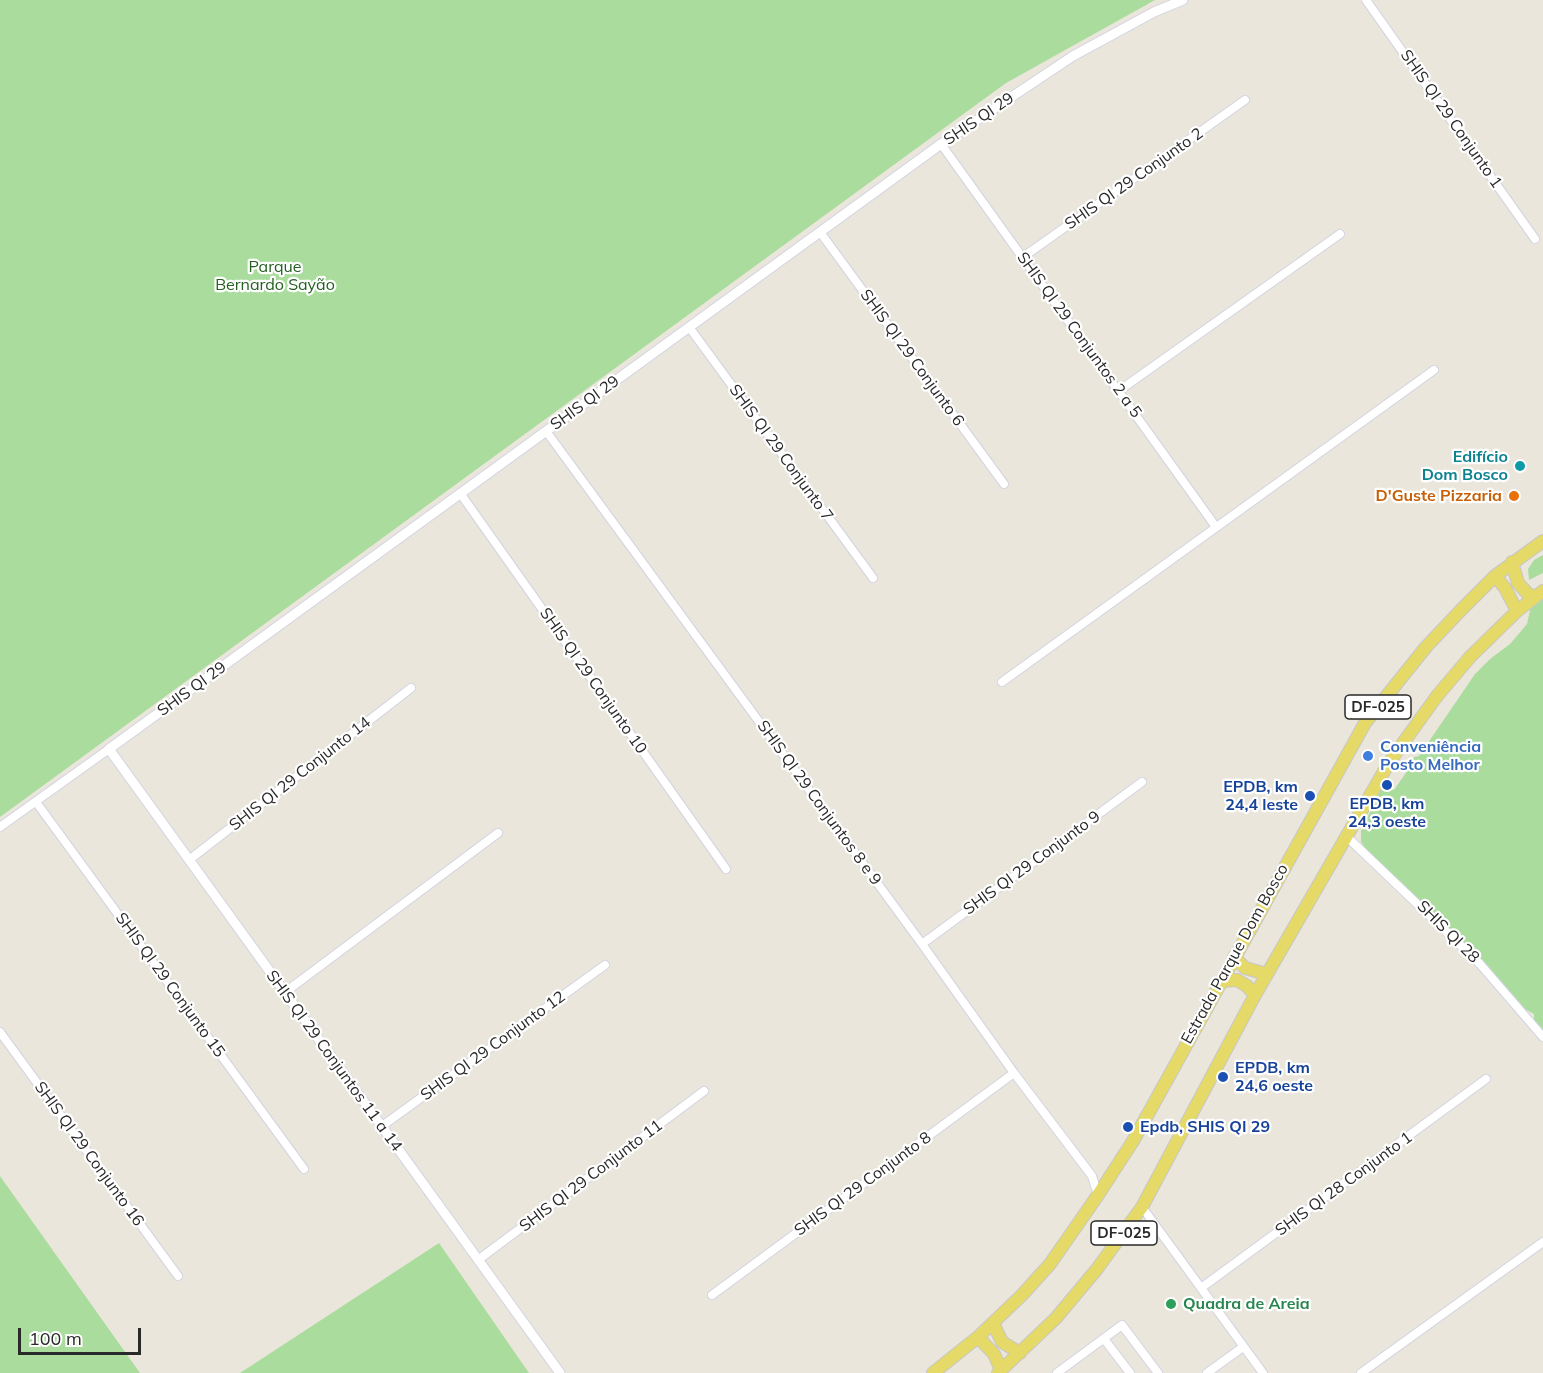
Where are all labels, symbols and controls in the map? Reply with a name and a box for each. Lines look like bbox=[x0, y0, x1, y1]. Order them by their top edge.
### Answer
street label: SHIS QI 29 Conjunto 1 bbox=[1396, 46, 1506, 192]
street label: SHIS QI 29 bbox=[940, 89, 1018, 149]
street label: SHIS QI 29 Conjunto 2 bbox=[1061, 124, 1207, 234]
street label: SHIS QI 29 Conjuntos 2 a 5 bbox=[1013, 249, 1145, 421]
park label: Parque Bernardo Sayão bbox=[215, 257, 335, 295]
street label: SHIS QI 29 Conjunto 6 bbox=[856, 286, 968, 430]
street label: SHIS QI 29 bbox=[547, 372, 623, 434]
street label: SHIS QI 29 Conjunto 7 bbox=[725, 381, 837, 525]
place label: Edifício Dom Bosco bbox=[1422, 447, 1508, 485]
marker: Edifício Dom Bosco bbox=[1513, 459, 1527, 473]
place label: D'Guste Pizzaria bbox=[1376, 486, 1502, 506]
marker: D'Guste Pizzaria bbox=[1507, 489, 1521, 503]
street label: SHIS QI 29 Conjunto 10 bbox=[535, 604, 651, 758]
street label: SHIS QI 29 bbox=[154, 658, 230, 720]
road number: DF-025 bbox=[1345, 695, 1411, 719]
street label: SHIS QI 29 Conjunto 14 bbox=[226, 713, 374, 835]
street label: SHIS QI 29 Conjuntos 8 e 9 bbox=[753, 717, 885, 889]
place label: Conveniência Posto Melhor bbox=[1380, 737, 1481, 775]
marker: Conveniência Posto Melhor bbox=[1361, 749, 1375, 763]
place label: EPDB, km 24,4 leste bbox=[1223, 777, 1298, 815]
marker: EPDB, km 24,3 oeste bbox=[1380, 778, 1394, 792]
marker: EPDB, km 24,4 leste bbox=[1303, 789, 1317, 803]
place label: EPDB, km 24,3 oeste bbox=[1348, 794, 1426, 832]
street label: SHIS QI 29 Conjunto 9 bbox=[960, 807, 1104, 919]
street label: Estrada Parque Dom Bosco bbox=[1177, 861, 1293, 1047]
street label: SHIS QI 28 bbox=[1413, 897, 1483, 967]
street label: SHIS QI 29 Conjunto 15 bbox=[111, 909, 229, 1061]
street label: SHIS QI 29 Conjuntos 11 a 14 bbox=[262, 967, 406, 1155]
street label: SHIS QI 29 Conjunto 12 bbox=[417, 987, 569, 1105]
place label: EPDB, km 24,6 oeste bbox=[1235, 1058, 1313, 1096]
marker: EPDB, km 24,6 oeste bbox=[1216, 1070, 1230, 1084]
street label: SHIS QI 29 Conjunto 16 bbox=[30, 1078, 148, 1230]
street label: SHIS QI 29 Conjunto 11 bbox=[516, 1116, 666, 1236]
place label: Epdb, SHIS QI 29 bbox=[1140, 1117, 1270, 1137]
marker: Epdb, SHIS QI 29 bbox=[1121, 1120, 1135, 1134]
street label: SHIS QI 29 Conjunto 8 bbox=[791, 1128, 935, 1240]
street label: SHIS QI 28 Conjunto 1 bbox=[1272, 1128, 1416, 1240]
road number: DF-025 bbox=[1091, 1221, 1157, 1245]
place label: Quadra de Areia bbox=[1183, 1294, 1310, 1314]
marker: Quadra de Areia bbox=[1164, 1297, 1178, 1311]
scale bar bbox=[21, 1316, 144, 1354]
text: 100 m bbox=[29, 1327, 82, 1350]

